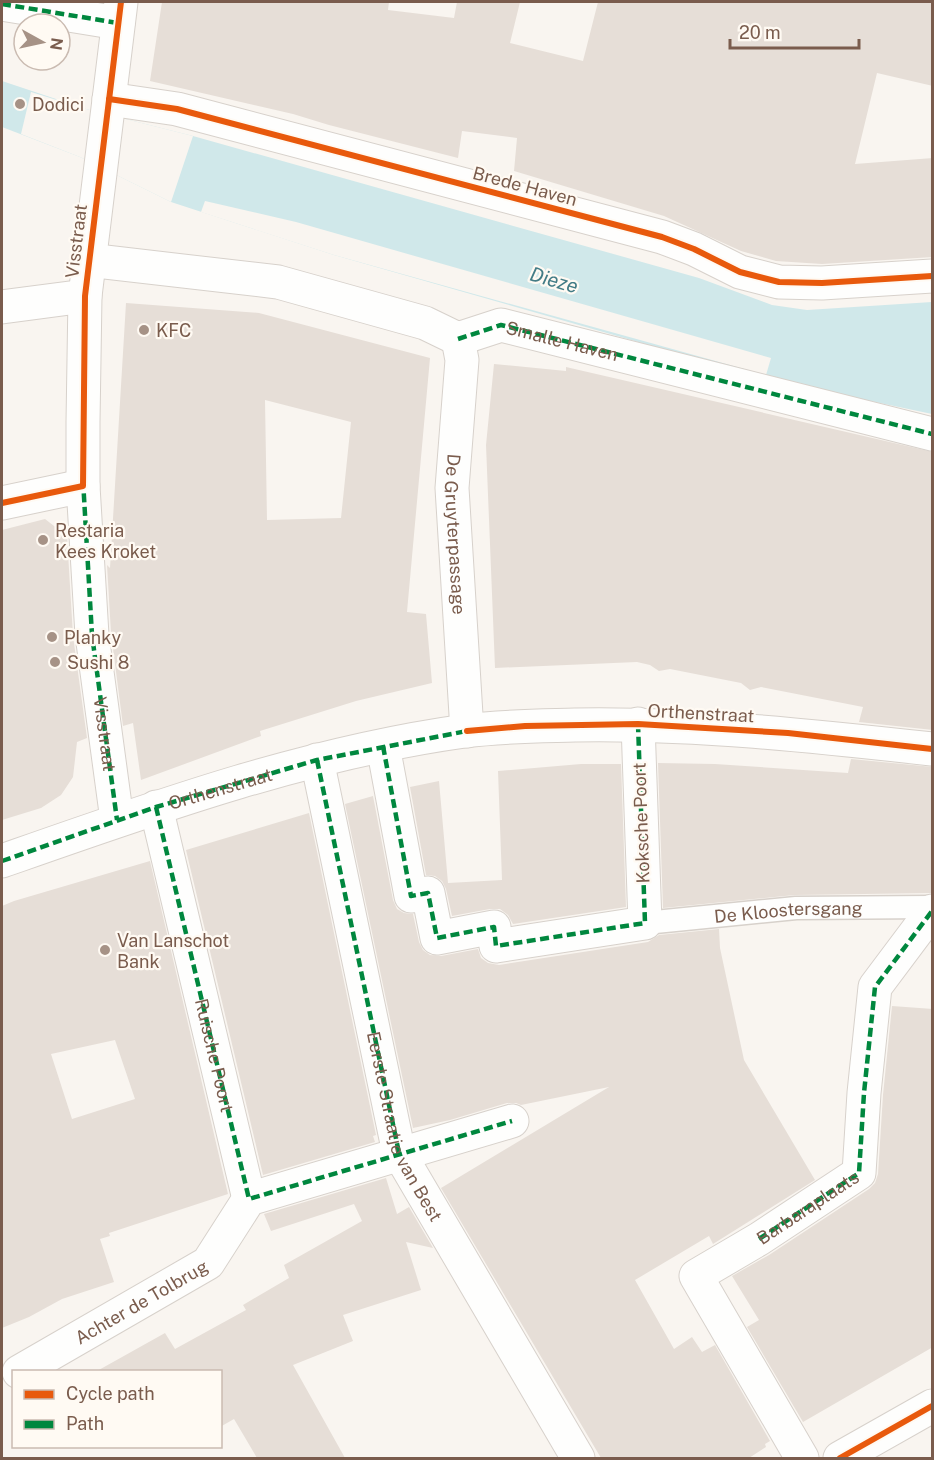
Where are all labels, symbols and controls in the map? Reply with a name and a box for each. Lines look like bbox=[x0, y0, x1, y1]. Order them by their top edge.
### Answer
north arrow bbox=[12, 12, 72, 72]
scale bar bbox=[730, 12, 859, 50]
text: 20 m bbox=[739, 22, 781, 43]
text: N bbox=[46, 36, 67, 52]
place label: Dodici bbox=[32, 94, 84, 115]
marker: Dodici bbox=[13, 97, 27, 111]
street label: Brede Haven bbox=[470, 162, 580, 210]
street label: Visstraat bbox=[61, 203, 91, 279]
water label: Dieze bbox=[527, 262, 581, 298]
street label: Smalle Haven bbox=[504, 316, 621, 365]
place label: KFC bbox=[156, 320, 191, 341]
marker: KFC bbox=[137, 323, 151, 337]
street label: De Gruyterpassage bbox=[441, 453, 470, 615]
place label: Restaria Kees Kroket bbox=[55, 520, 156, 562]
marker: Restaria Kees Kroket bbox=[36, 533, 50, 547]
place label: Planky bbox=[64, 627, 122, 648]
marker: Planky bbox=[45, 630, 59, 644]
place label: Sushi 8 bbox=[67, 652, 129, 673]
marker: Sushi 8 bbox=[48, 655, 62, 669]
street label: Visstraat bbox=[90, 695, 121, 772]
street label: Orthenstraat bbox=[647, 700, 755, 726]
street label: Koksche Poort bbox=[628, 762, 654, 884]
street label: Orthenstraat bbox=[166, 763, 274, 813]
street label: De Kloostersgang bbox=[713, 897, 863, 927]
place label: Van Lanschot Bank bbox=[117, 930, 229, 972]
marker: Van Lanschot Bank bbox=[98, 943, 112, 957]
street label: Ruische Poort bbox=[191, 996, 238, 1114]
street label: Eerste Straatje van Best bbox=[363, 1029, 447, 1225]
street label: Barbaraplaats bbox=[752, 1166, 862, 1248]
street label: Achter de Tolbrug bbox=[71, 1255, 211, 1348]
legend bbox=[12, 1370, 222, 1448]
text: Cycle path bbox=[66, 1383, 155, 1404]
text: Path bbox=[66, 1413, 104, 1434]

